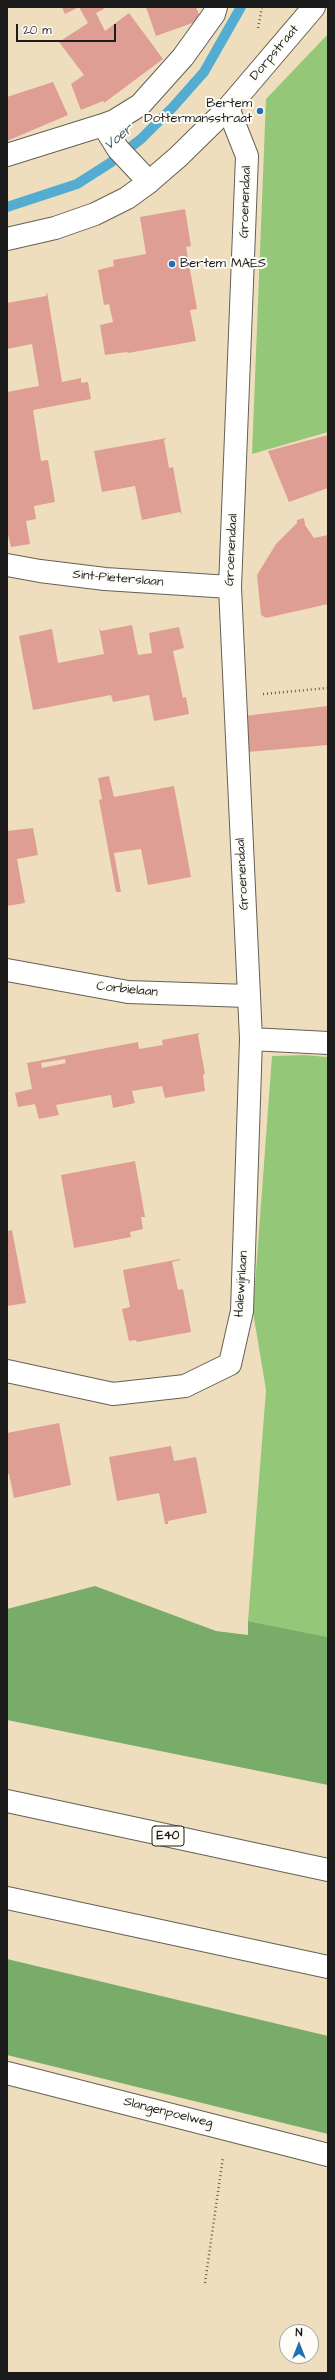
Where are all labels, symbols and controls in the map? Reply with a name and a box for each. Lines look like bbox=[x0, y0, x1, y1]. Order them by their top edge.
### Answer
scale bar bbox=[18, 16, 118, 42]
text: 20 m bbox=[23, 22, 52, 39]
street label: Dorpstraat bbox=[247, 22, 303, 84]
place label: Bertem Dottermansstraat bbox=[144, 96, 252, 127]
marker: Bertem Dottermansstraat bbox=[255, 106, 265, 116]
water label: Voer bbox=[101, 121, 137, 155]
street label: Groenendaal bbox=[237, 166, 255, 238]
place label: Bertem MAES bbox=[180, 256, 266, 272]
marker: Bertem MAES bbox=[167, 259, 177, 269]
street label: Groenendaal bbox=[222, 513, 242, 587]
street label: Sint-Pieterslaan bbox=[72, 567, 164, 591]
street label: Groenendaal bbox=[233, 837, 253, 911]
street label: Corbielaan bbox=[95, 979, 159, 1001]
street label: Halewijnlaan bbox=[232, 1250, 252, 1318]
road number: E40 bbox=[152, 1826, 184, 1846]
street label: Slangenpoelweg bbox=[122, 2094, 214, 2132]
north arrow bbox=[279, 2324, 319, 2364]
text: N bbox=[296, 2325, 302, 2340]

